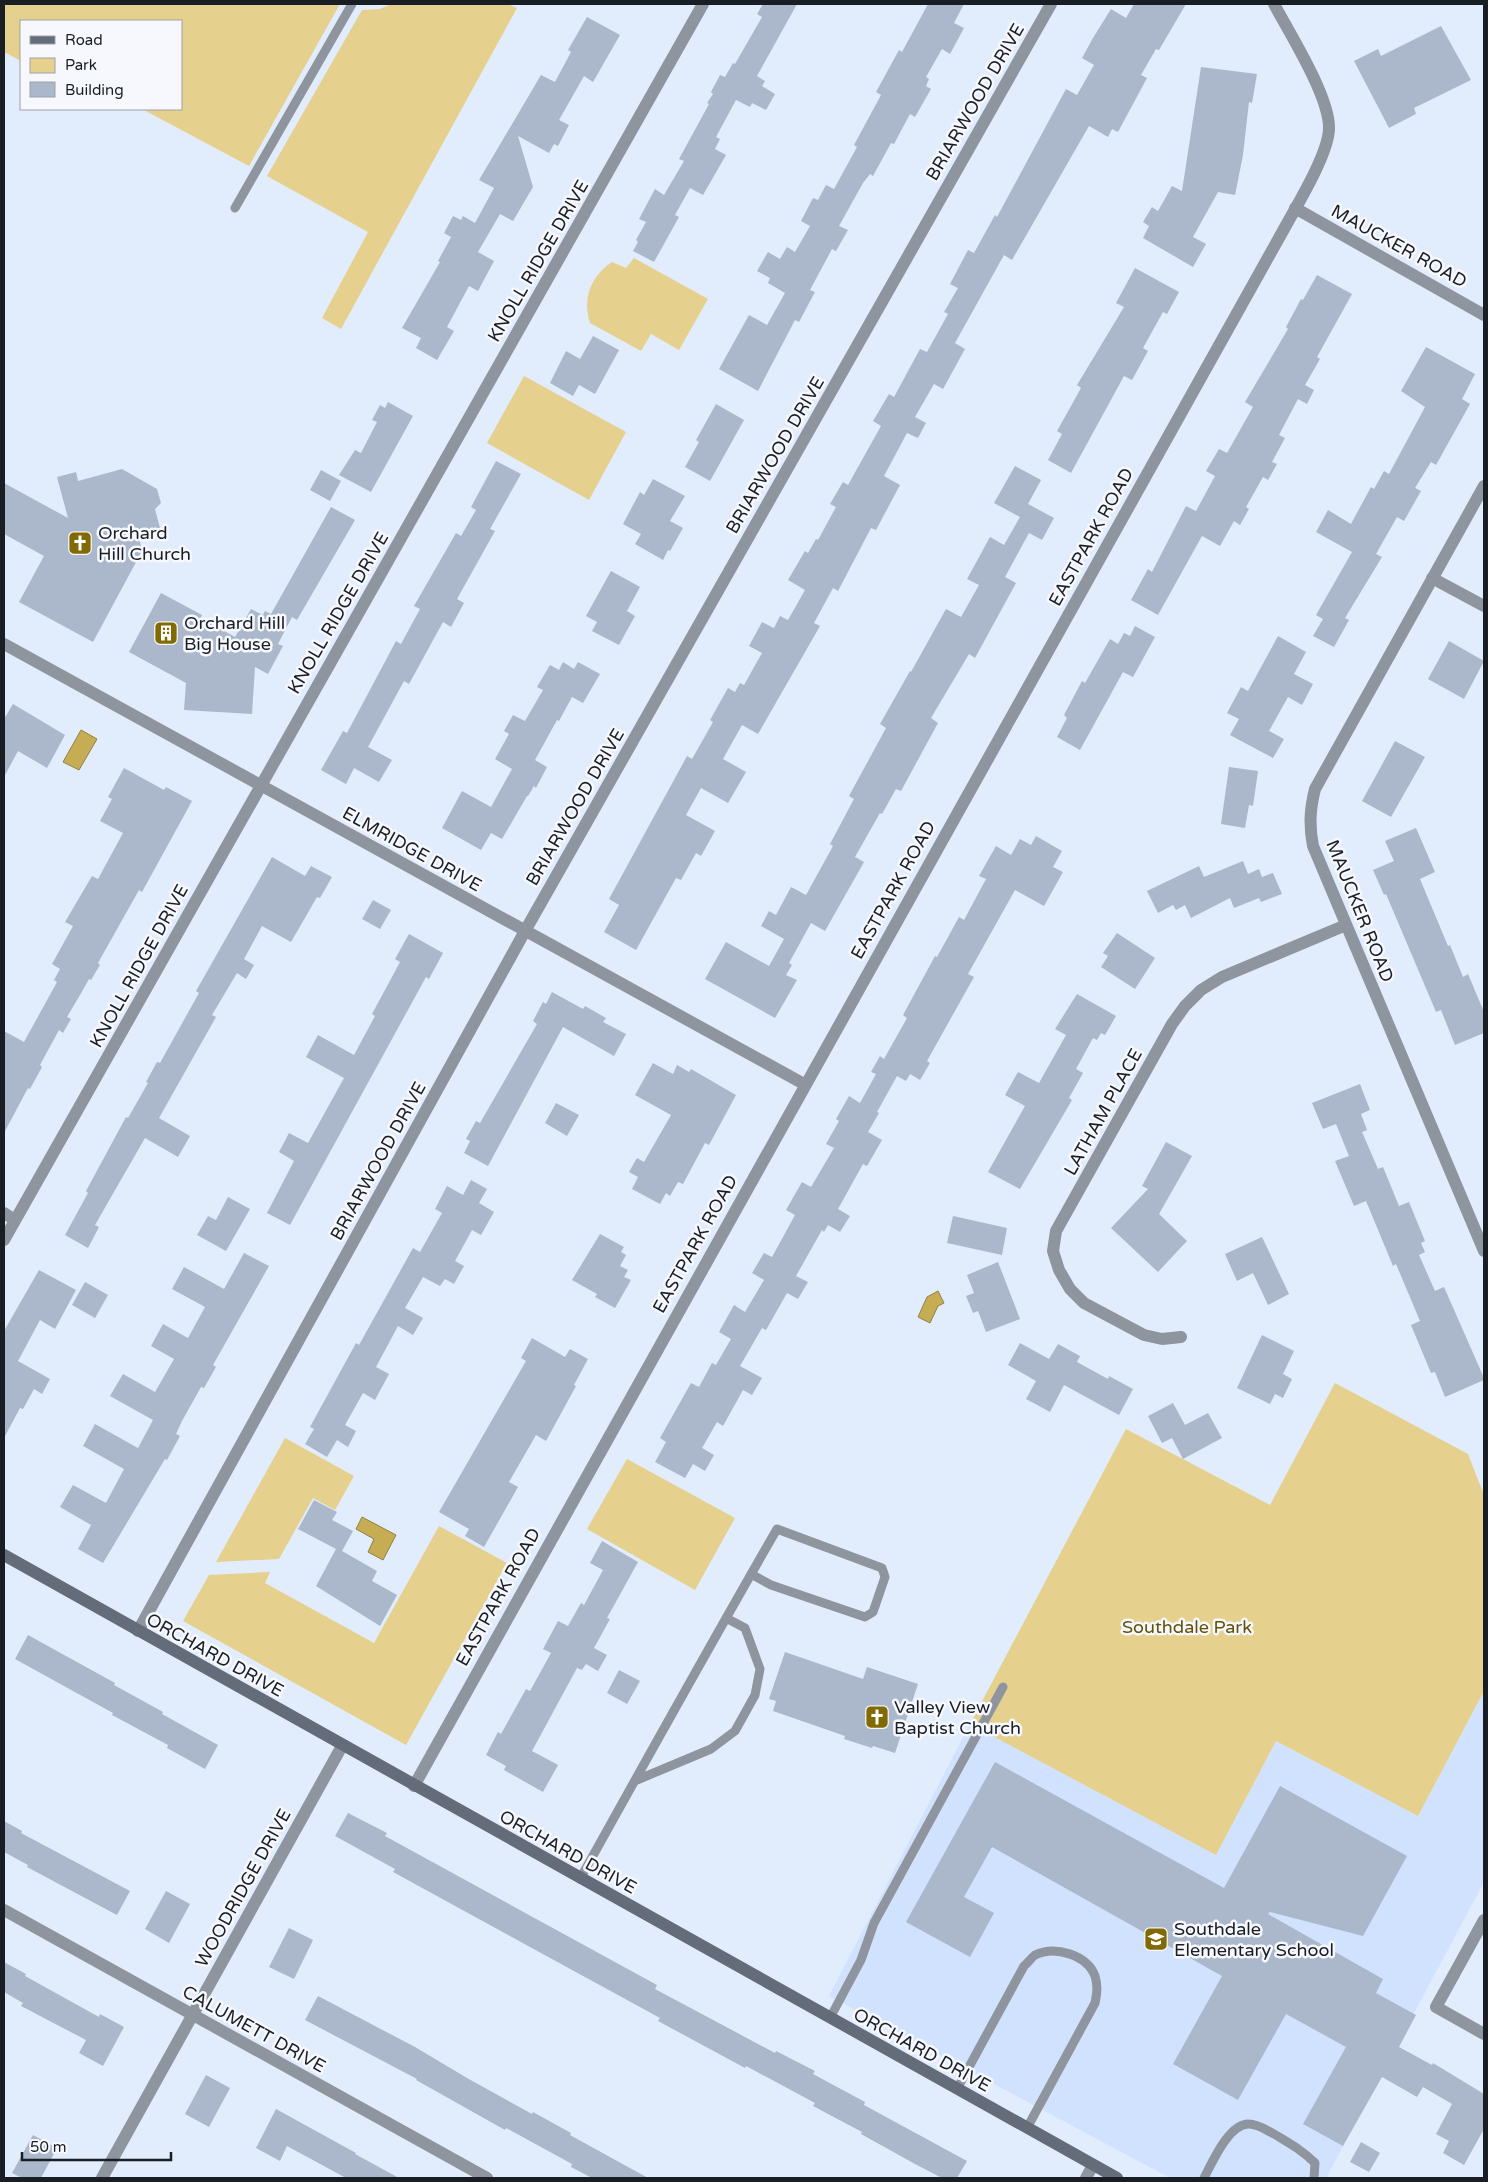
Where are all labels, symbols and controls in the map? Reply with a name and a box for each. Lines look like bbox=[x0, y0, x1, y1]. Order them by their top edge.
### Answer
legend bbox=[20, 20, 182, 110]
street label: BRIARWOOD DRIVE bbox=[921, 20, 1029, 184]
text: Road bbox=[65, 31, 103, 49]
text: Park bbox=[65, 56, 97, 74]
text: Building bbox=[65, 81, 124, 99]
street label: KNOLL RIDGE DRIVE bbox=[483, 176, 593, 346]
street label: MAUCKER ROAD bbox=[1327, 200, 1471, 292]
street label: BRIARWOOD DRIVE bbox=[721, 373, 829, 537]
street label: EASTPARK ROAD bbox=[1044, 464, 1138, 610]
place label: Orchard Hill Church bbox=[98, 522, 191, 565]
street label: KNOLL RIDGE DRIVE bbox=[283, 528, 393, 698]
church icon: Orchard Hill Church bbox=[67, 530, 93, 556]
place label: Orchard Hill Big House bbox=[184, 612, 285, 655]
building icon: Orchard Hill Big House bbox=[153, 620, 179, 646]
street label: BRIARWOOD DRIVE bbox=[521, 725, 629, 889]
street label: ELMRIDGE DRIVE bbox=[338, 802, 486, 896]
street label: EASTPARK ROAD bbox=[846, 817, 940, 963]
street label: MAUCKER ROAD bbox=[1321, 837, 1399, 985]
street label: KNOLL RIDGE DRIVE bbox=[85, 881, 193, 1051]
street label: LATHAM PLACE bbox=[1059, 1045, 1147, 1179]
street label: BRIARWOOD DRIVE bbox=[325, 1078, 431, 1244]
street label: EASTPARK ROAD bbox=[648, 1171, 742, 1317]
street label: EASTPARK ROAD bbox=[451, 1524, 545, 1670]
street label: ORCHARD DRIVE bbox=[143, 1608, 287, 1702]
park label: Southdale Park bbox=[1122, 1616, 1252, 1638]
place label: Valley View Baptist Church bbox=[894, 1696, 1021, 1739]
church icon: Valley View Baptist Church bbox=[864, 1704, 890, 1730]
street label: WOODRIDGE DRIVE bbox=[190, 1805, 296, 1971]
street label: ORCHARD DRIVE bbox=[496, 1805, 640, 1899]
place label: Southdale Elementary School bbox=[1174, 1918, 1334, 1961]
school or university icon: Southdale Elementary School bbox=[1143, 1926, 1169, 1952]
street label: CALUMETT DRIVE bbox=[178, 1980, 330, 2078]
street label: ORCHARD DRIVE bbox=[850, 2003, 994, 2097]
scale bar bbox=[22, 2130, 171, 2162]
text: 50 m bbox=[30, 2138, 67, 2156]

